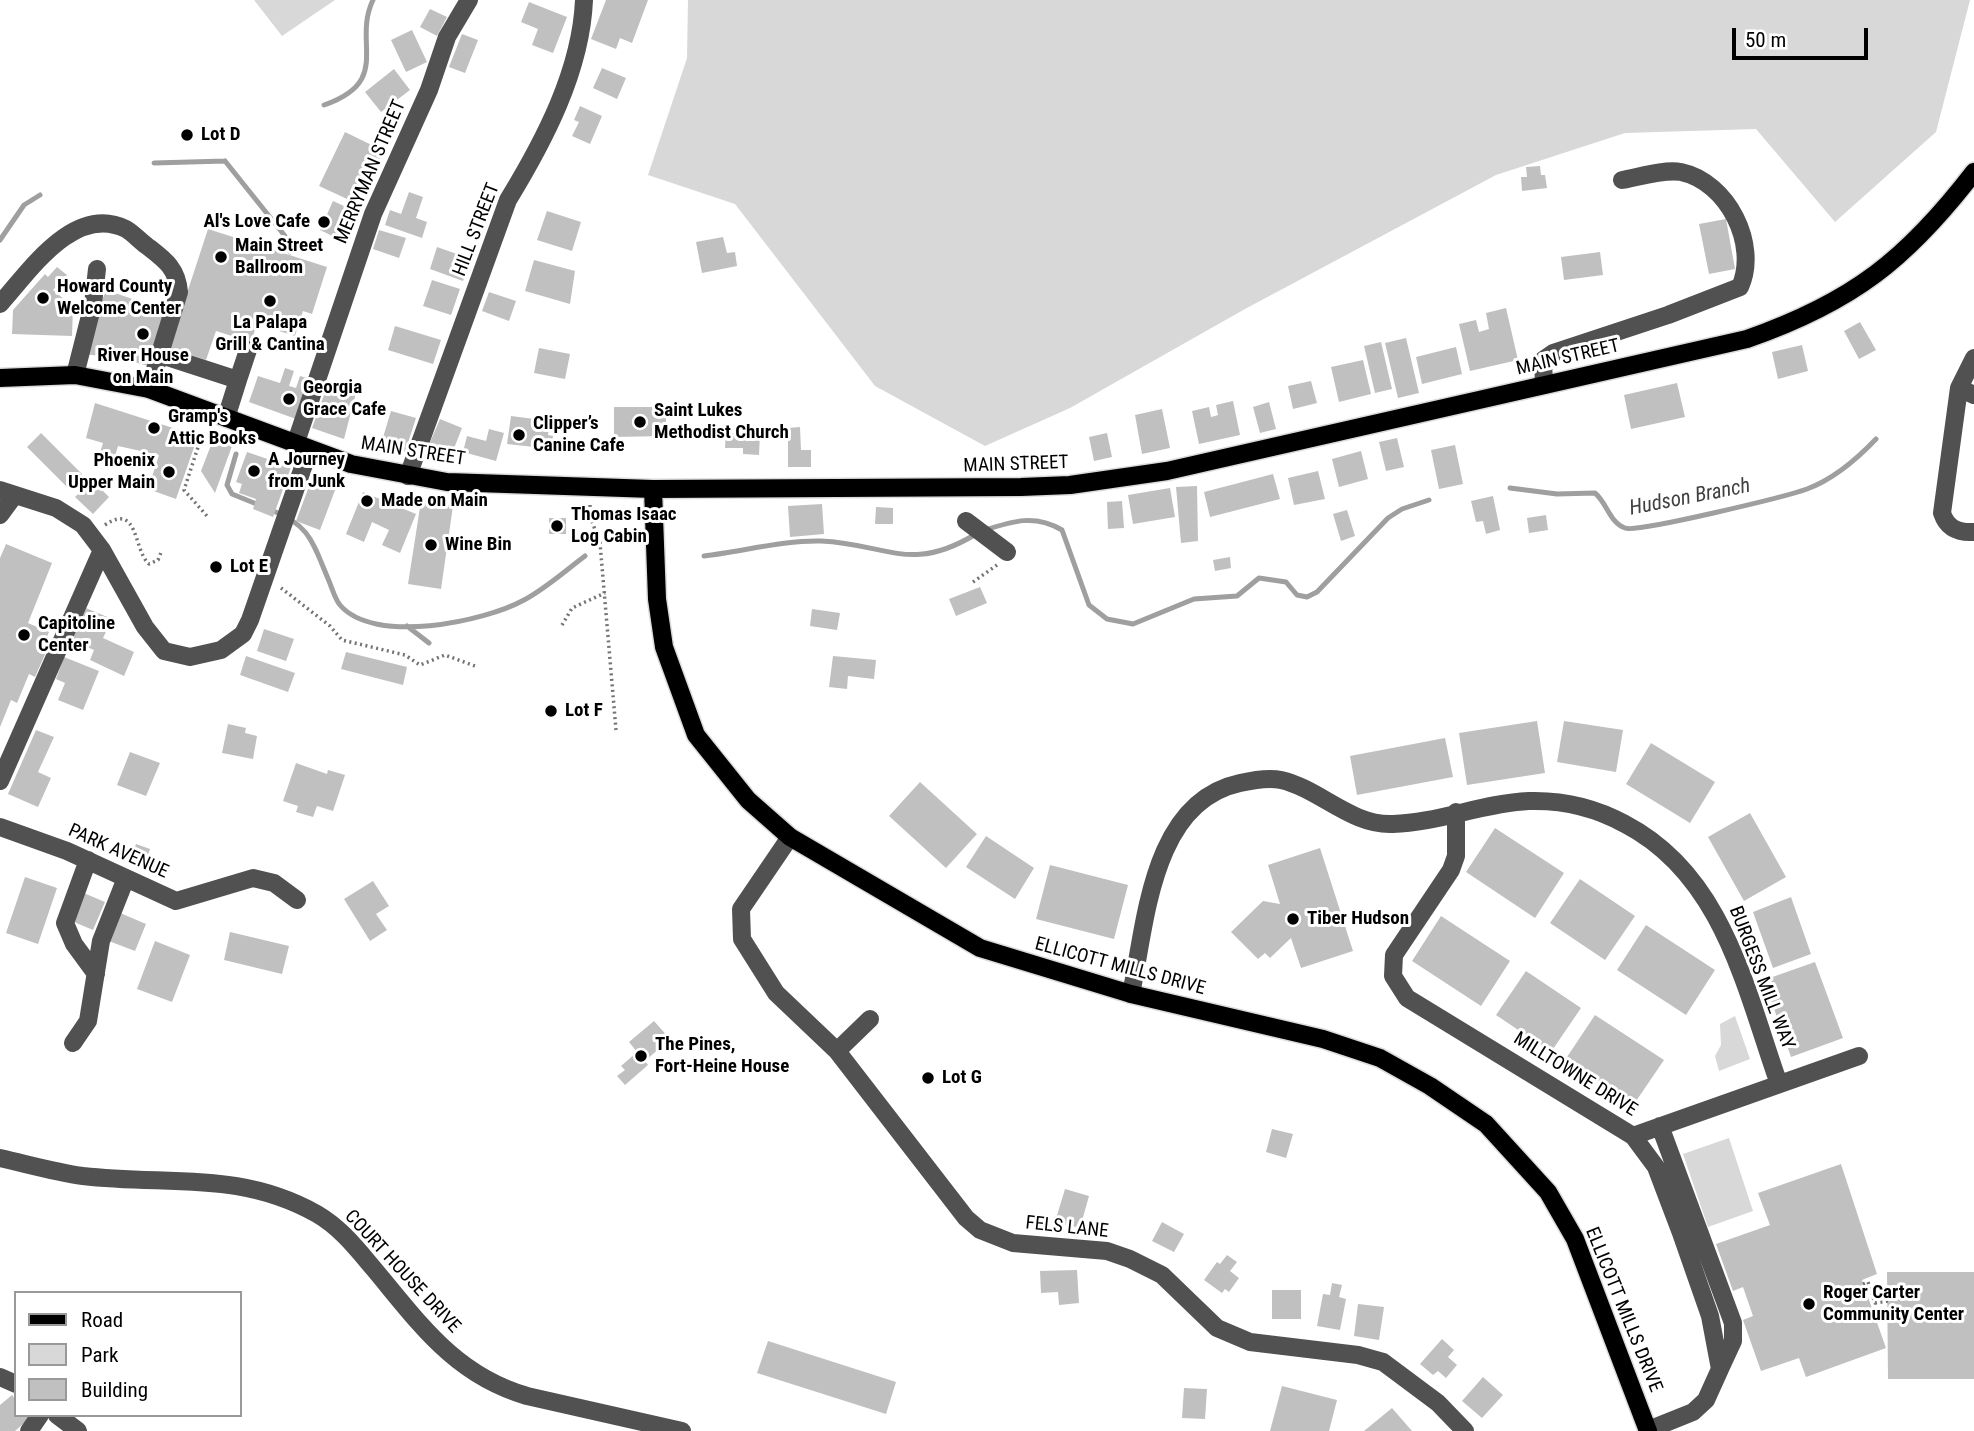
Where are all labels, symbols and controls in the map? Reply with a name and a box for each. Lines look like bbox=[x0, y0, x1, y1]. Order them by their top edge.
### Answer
scale bar bbox=[1736, 14, 1872, 58]
text: 50 m bbox=[1745, 28, 1786, 52]
street label: MERRYMAN STREET bbox=[330, 97, 412, 247]
place label: Lot D bbox=[201, 124, 240, 146]
marker: Lot D bbox=[179, 127, 195, 143]
street label: HILL STREET bbox=[449, 180, 505, 280]
place label: Al's Love Cafe bbox=[203, 211, 310, 233]
marker: Al's Love Cafe bbox=[316, 214, 332, 230]
place label: Main Street Ballroom bbox=[235, 235, 323, 279]
marker: Main Street Ballroom bbox=[213, 249, 229, 265]
place label: Howard County Welcome Center bbox=[57, 276, 181, 320]
marker: Howard County Welcome Center bbox=[35, 290, 51, 306]
marker: La Palapa Grill & Cantina bbox=[262, 293, 278, 309]
place label: La Palapa Grill & Cantina bbox=[215, 312, 325, 356]
marker: River House on Main bbox=[135, 326, 151, 342]
street label: MAIN STREET bbox=[1514, 335, 1622, 381]
place label: River House on Main bbox=[97, 345, 189, 389]
place label: Georgia Grace Cafe bbox=[303, 377, 386, 421]
marker: Georgia Grace Cafe bbox=[281, 391, 297, 407]
place label: Saint Lukes Methodist Church bbox=[654, 400, 789, 444]
place label: Gramp's Attic Books bbox=[168, 406, 256, 450]
place label: Clipper’s Canine Cafe bbox=[533, 413, 625, 457]
marker: Saint Lukes Methodist Church bbox=[632, 414, 648, 430]
marker: Gramp's Attic Books bbox=[146, 420, 162, 436]
marker: Clipper’s Canine Cafe bbox=[511, 427, 527, 443]
street label: MAIN STREET bbox=[359, 433, 467, 471]
place label: A Journey from Junk bbox=[268, 449, 345, 493]
place label: Phoenix Upper Main bbox=[68, 450, 155, 494]
street label: MAIN STREET bbox=[963, 452, 1069, 478]
marker: A Journey from Junk bbox=[246, 463, 262, 479]
marker: Phoenix Upper Main bbox=[161, 464, 177, 480]
water label: Hudson Branch bbox=[1627, 474, 1753, 522]
place label: Made on Main bbox=[381, 490, 488, 512]
marker: Made on Main bbox=[359, 493, 375, 509]
place label: Thomas Isaac Log Cabin bbox=[571, 504, 677, 548]
marker: Thomas Isaac Log Cabin bbox=[549, 518, 565, 534]
place label: Wine Bin bbox=[445, 534, 512, 556]
marker: Wine Bin bbox=[423, 537, 439, 553]
place label: Lot E bbox=[230, 556, 268, 578]
marker: Lot E bbox=[208, 559, 224, 575]
place label: Capitoline Center bbox=[38, 613, 115, 657]
marker: Capitoline Center bbox=[16, 627, 32, 643]
place label: Lot F bbox=[565, 700, 603, 722]
marker: Lot F bbox=[543, 703, 559, 719]
street label: PARK AVENUE bbox=[64, 820, 172, 884]
street label: BURGESS MILL WAY bbox=[1723, 903, 1799, 1053]
place label: Tiber Hudson bbox=[1307, 908, 1409, 930]
marker: Tiber Hudson bbox=[1285, 911, 1301, 927]
street label: ELLICOTT MILLS DRIVE bbox=[1032, 933, 1208, 1001]
street label: MILLTOWNE DRIVE bbox=[1509, 1028, 1641, 1122]
place label: The Pines, Fort-Heine House bbox=[655, 1034, 789, 1078]
marker: The Pines, Fort-Heine House bbox=[633, 1048, 649, 1064]
place label: Lot G bbox=[942, 1067, 982, 1089]
marker: Lot G bbox=[920, 1070, 936, 1086]
street label: COURT HOUSE DRIVE bbox=[339, 1206, 465, 1338]
street label: FELS LANE bbox=[1024, 1212, 1110, 1244]
street label: ELLICOTT MILLS DRIVE bbox=[1580, 1224, 1666, 1396]
place label: Roger Carter Community Center bbox=[1823, 1282, 1964, 1326]
legend bbox=[14, 1291, 242, 1417]
marker: Roger Carter Community Center bbox=[1801, 1296, 1817, 1312]
text: Road bbox=[81, 1308, 123, 1332]
text: Park bbox=[81, 1343, 118, 1367]
text: Building bbox=[81, 1378, 148, 1402]

